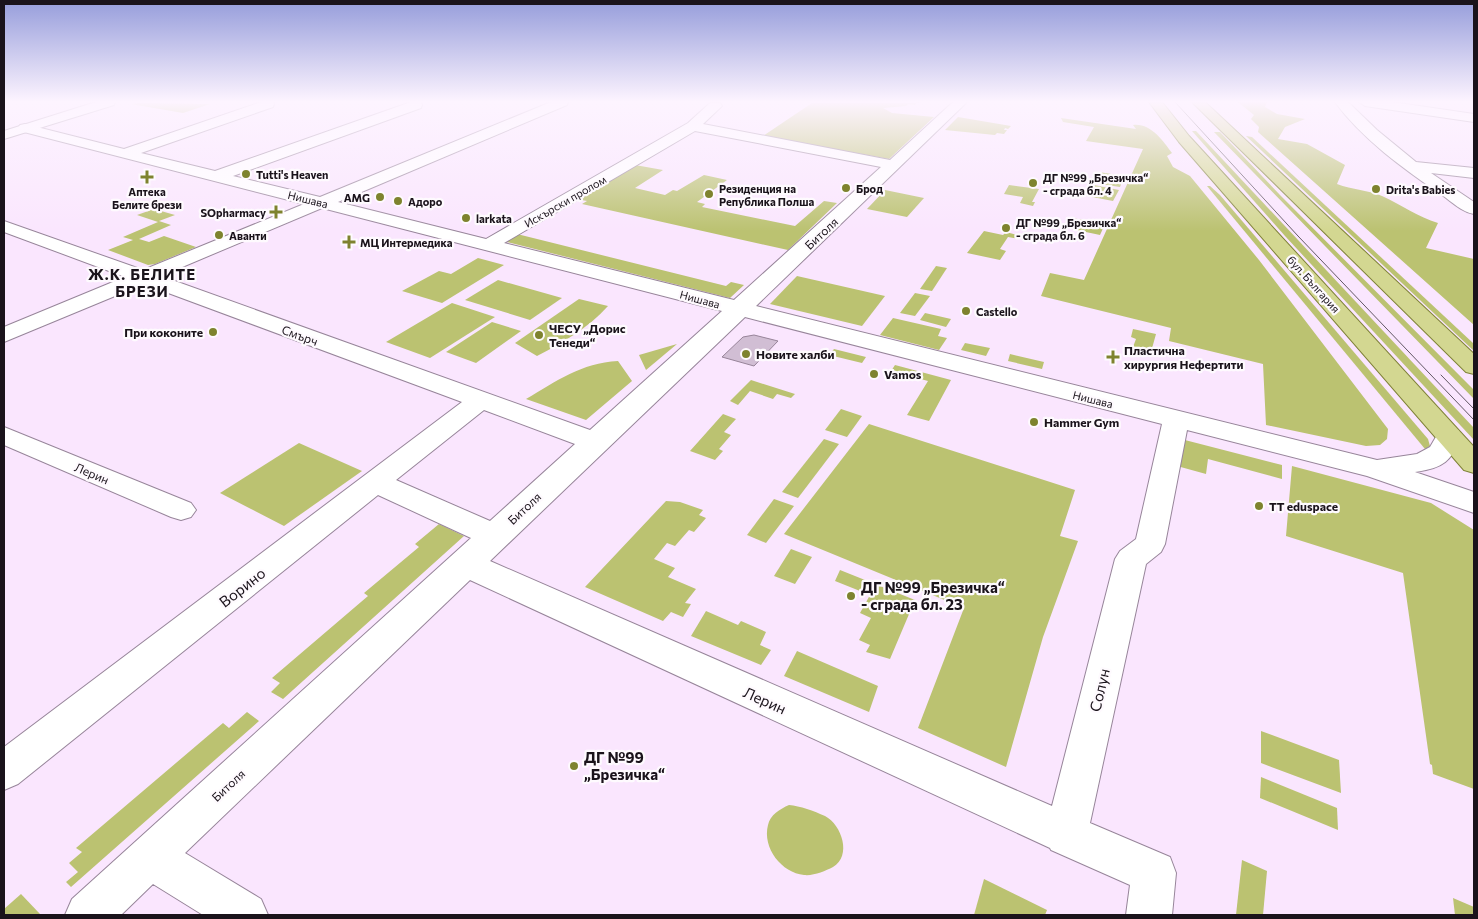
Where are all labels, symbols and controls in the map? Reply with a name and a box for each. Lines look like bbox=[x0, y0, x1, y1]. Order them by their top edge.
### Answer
marker: Tutti's Heaven bbox=[240, 168, 252, 180]
place label: Tutti's Heaven bbox=[256, 168, 328, 181]
marker: Аптека Белите брези bbox=[141, 171, 153, 183]
place label: ДГ №99 „Брезичка“ - сграда бл. 4 bbox=[1043, 171, 1148, 197]
street label: Искърски пролом bbox=[522, 172, 608, 230]
marker: ДГ №99 „Брезичка“ - сграда бл. 4 bbox=[1027, 177, 1039, 189]
place label: Резиденция на Република Полша bbox=[719, 182, 814, 208]
marker: Брод bbox=[840, 182, 852, 194]
place label: Брод bbox=[856, 182, 883, 195]
marker: Drita's Babies bbox=[1370, 183, 1382, 195]
place label: Drita's Babies bbox=[1386, 183, 1455, 196]
place label: Аптека Белите брези bbox=[112, 185, 182, 211]
street label: Нишава bbox=[287, 188, 329, 210]
marker: Резиденция на Република Полша bbox=[703, 188, 715, 200]
place label: AMG bbox=[344, 191, 370, 204]
marker: AMG bbox=[374, 191, 386, 203]
marker: Адоро bbox=[392, 195, 404, 207]
place label: Адоро bbox=[408, 195, 443, 208]
place label: SOpharmacy bbox=[200, 206, 266, 219]
marker: SOpharmacy bbox=[270, 206, 282, 218]
marker: larkata bbox=[460, 212, 472, 224]
place label: larkata bbox=[476, 212, 512, 225]
street label: Битоля bbox=[801, 214, 841, 252]
place label: ДГ №99 „Брезичка“ - сграда бл. 6 bbox=[1016, 216, 1121, 242]
marker: ДГ №99 „Брезичка“ - сграда бл. 6 bbox=[1000, 222, 1012, 234]
marker: Аванти bbox=[213, 229, 225, 241]
place label: Аванти bbox=[229, 229, 267, 242]
marker: МЦ Интермедика bbox=[342, 235, 356, 249]
place label: МЦ Интермедика bbox=[360, 236, 453, 249]
street label: бул. България bbox=[1285, 253, 1343, 315]
district label: Ж.К. БЕЛИТЕ БРЕЗИ bbox=[88, 265, 196, 300]
street label: Нишава bbox=[679, 287, 721, 311]
marker: Castello bbox=[960, 305, 972, 317]
place label: Castello bbox=[976, 305, 1018, 318]
place label: ЧЕСУ „Дорис Тенеди“ bbox=[549, 321, 626, 349]
street label: Смърч bbox=[280, 322, 320, 348]
place label: При коконите bbox=[124, 325, 203, 339]
marker: При коконите bbox=[207, 326, 219, 338]
marker: ЧЕСУ „Дорис Тенеди“ bbox=[533, 329, 545, 341]
place label: Пластична хирургия Нефертити bbox=[1124, 343, 1244, 371]
place label: Новите халби bbox=[756, 347, 835, 361]
marker: Новите халби bbox=[740, 348, 752, 360]
marker: Пластична хирургия Нефертити bbox=[1106, 350, 1120, 364]
place label: Vamos bbox=[884, 367, 922, 381]
marker: Vamos bbox=[868, 368, 880, 380]
street label: Нишава bbox=[1072, 388, 1114, 410]
place label: Hammer Gym bbox=[1044, 415, 1119, 429]
marker: Hammer Gym bbox=[1028, 416, 1040, 428]
street label: Лерин bbox=[73, 460, 111, 486]
street label: Битоля bbox=[504, 489, 544, 527]
place label: TT eduspace bbox=[1269, 499, 1338, 513]
marker: TT eduspace bbox=[1253, 500, 1265, 512]
street label: Ворино bbox=[215, 563, 269, 611]
place label: ДГ №99 „Брезичка“ - сграда бл. 23 bbox=[861, 578, 1005, 613]
marker: ДГ №99 „Брезичка“ - сграда бл. 23 bbox=[845, 590, 857, 602]
street label: Солун bbox=[1085, 666, 1113, 714]
street label: Лерин bbox=[741, 683, 789, 717]
place label: ДГ №99 „Брезичка“ bbox=[584, 748, 665, 783]
marker: ДГ №99 „Брезичка“ bbox=[568, 760, 580, 772]
street label: Битоля bbox=[208, 766, 248, 804]

